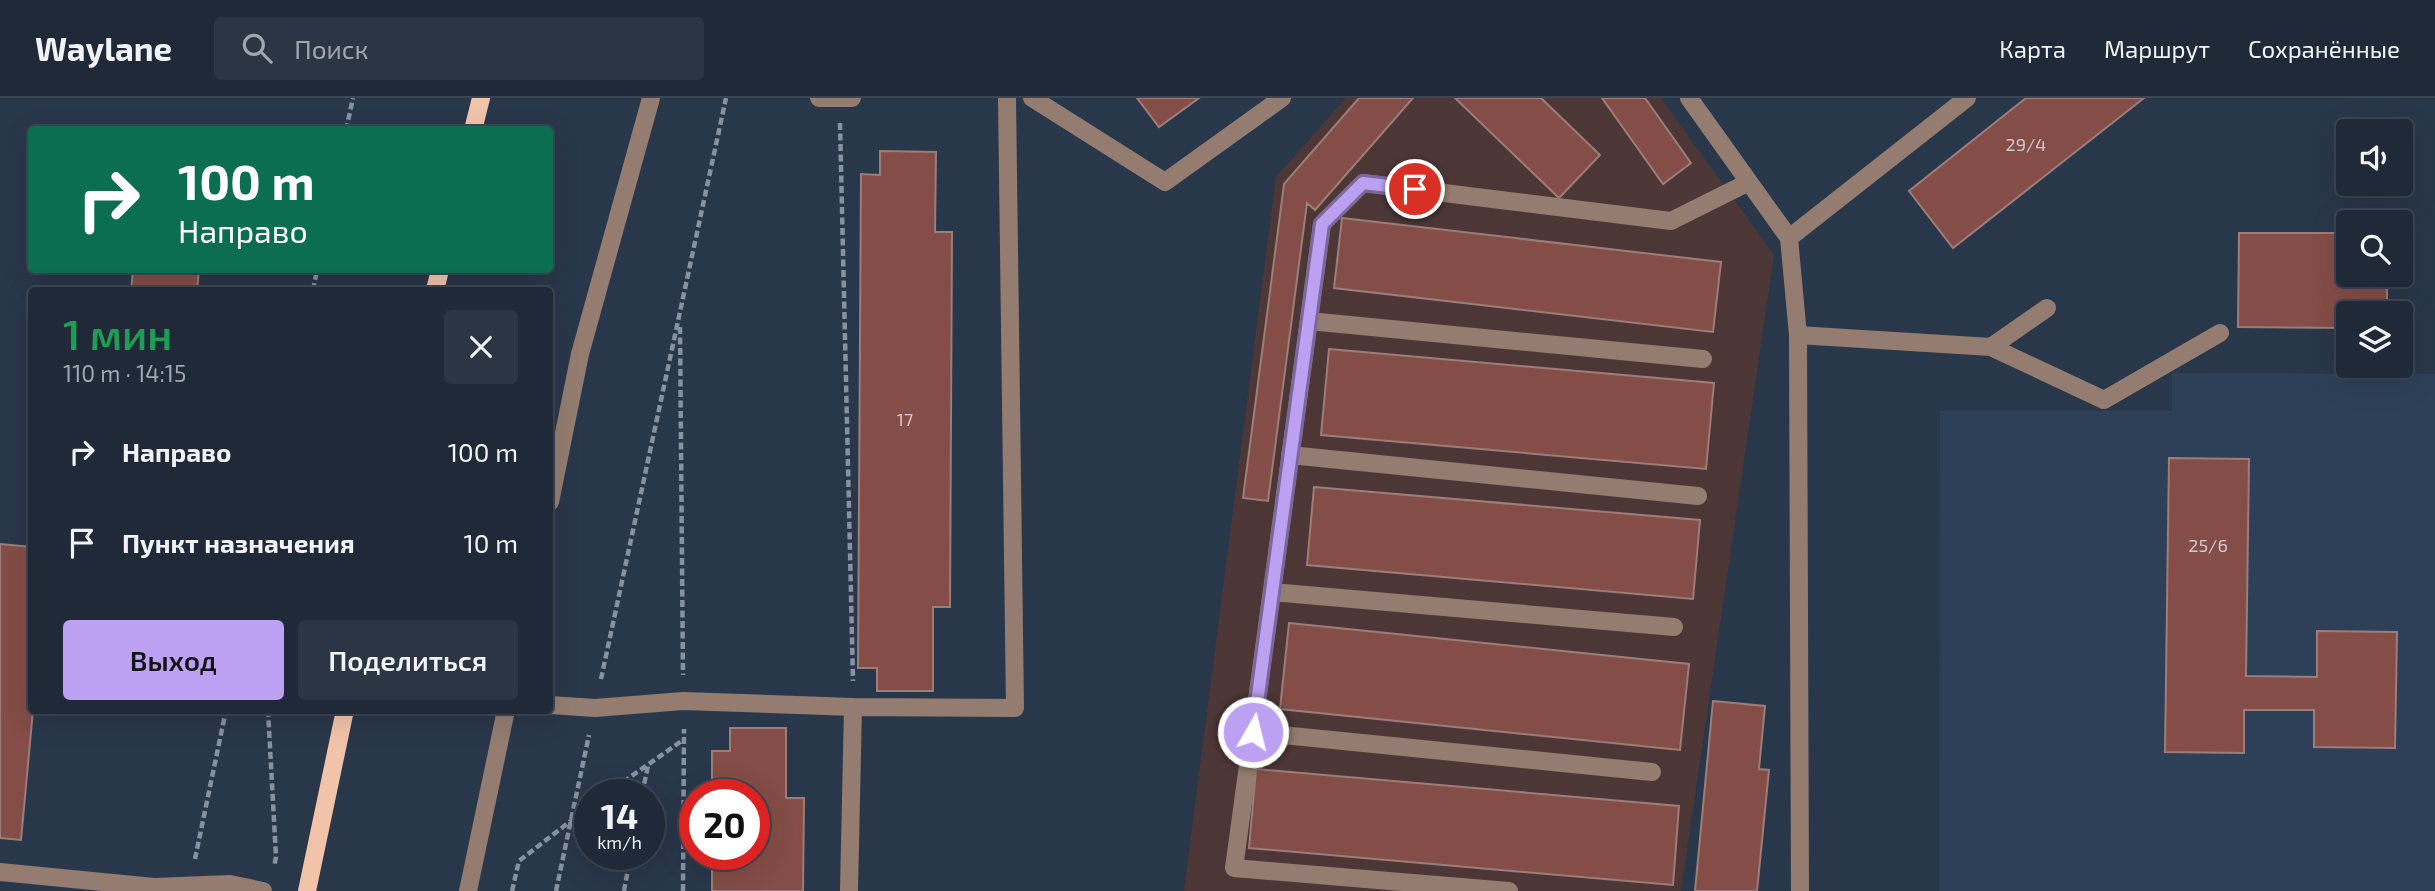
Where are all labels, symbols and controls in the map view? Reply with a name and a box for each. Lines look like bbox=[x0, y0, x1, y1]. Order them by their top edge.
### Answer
search box bbox=[214, 17, 704, 80]
text: Waylane bbox=[35, 28, 172, 68]
icon: search bbox=[238, 29, 276, 67]
text: Поиск bbox=[294, 33, 368, 64]
text: Карта bbox=[1999, 34, 2066, 63]
text: Маршрут bbox=[2104, 34, 2210, 63]
text: Сохранённые bbox=[2248, 34, 2400, 63]
map controls bbox=[2336, 119, 2413, 378]
button: sound bbox=[2336, 119, 2413, 196]
house number: 29/4 bbox=[2006, 133, 2046, 155]
text: 100 m bbox=[178, 151, 315, 210]
icon: right bbox=[63, 154, 154, 245]
pin bbox=[1385, 159, 1445, 219]
icon: arrive bbox=[1396, 170, 1434, 208]
button: search bbox=[2336, 210, 2413, 287]
text: Направо bbox=[178, 211, 308, 249]
button: layers bbox=[2336, 301, 2413, 378]
text: 1 мин bbox=[63, 308, 172, 358]
button: close bbox=[444, 310, 518, 384]
text: 110 m · 14:15 bbox=[63, 359, 186, 387]
house number: 17 bbox=[897, 408, 913, 430]
icon: right bbox=[63, 433, 101, 471]
text: Направо bbox=[122, 436, 231, 467]
text: 100 m bbox=[448, 436, 518, 467]
icon: arrive bbox=[63, 524, 101, 562]
text: Пункт назначения bbox=[122, 527, 355, 558]
text: 10 m bbox=[463, 527, 518, 558]
house number: 25/6 bbox=[2188, 534, 2228, 556]
button: Выход bbox=[63, 620, 284, 700]
button: Поделиться bbox=[298, 620, 518, 700]
position arrow bbox=[1216, 695, 1290, 769]
speed limit sign: 20 bbox=[679, 779, 770, 870]
text: 14 bbox=[601, 794, 638, 836]
text: km/h bbox=[597, 831, 642, 853]

